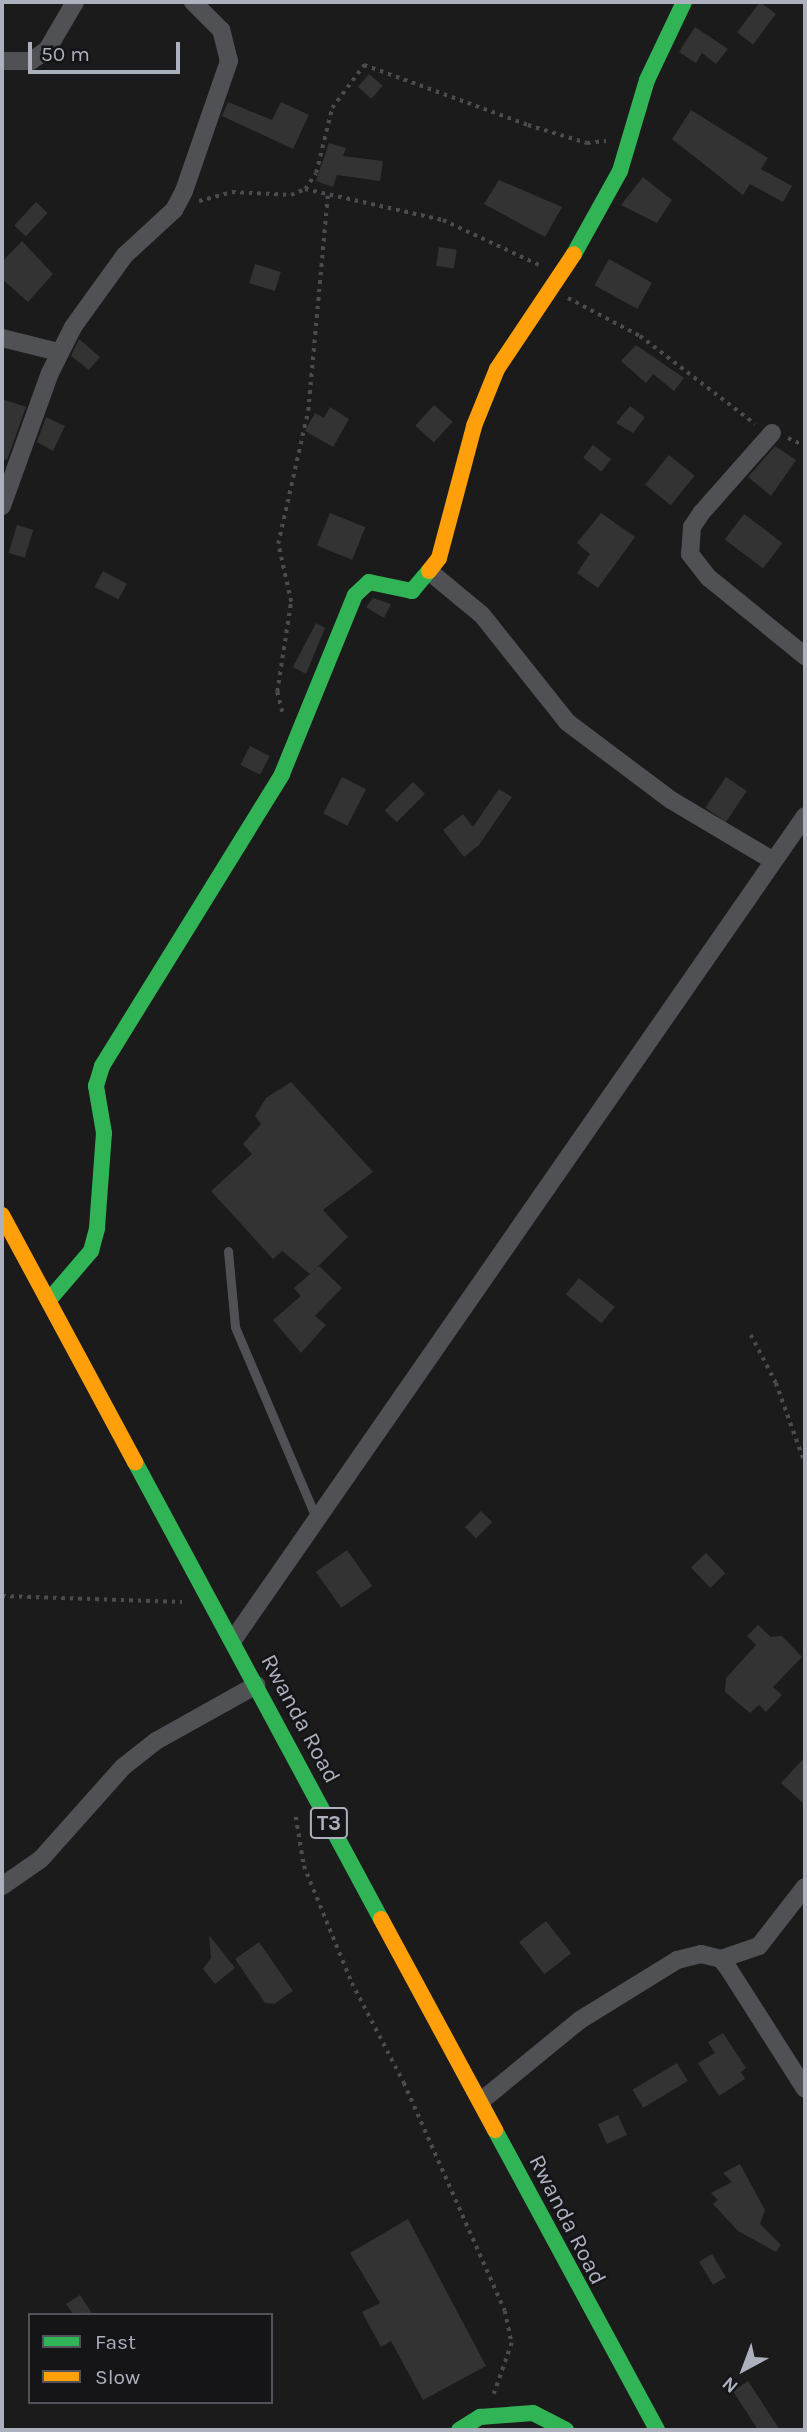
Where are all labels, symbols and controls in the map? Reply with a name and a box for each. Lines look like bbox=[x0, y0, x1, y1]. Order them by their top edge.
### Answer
scale bar bbox=[32, 28, 184, 72]
text: 50 m bbox=[41, 42, 90, 66]
street label: Rwanda Road bbox=[254, 1650, 346, 1788]
road number: T3 bbox=[310, 1806, 348, 1840]
street label: Rwanda Road bbox=[522, 2150, 612, 2290]
legend bbox=[28, 2313, 273, 2404]
text: Fast bbox=[95, 2330, 136, 2354]
north arrow bbox=[709, 2334, 779, 2404]
text: Slow bbox=[95, 2365, 140, 2389]
text: N bbox=[718, 2372, 743, 2398]

